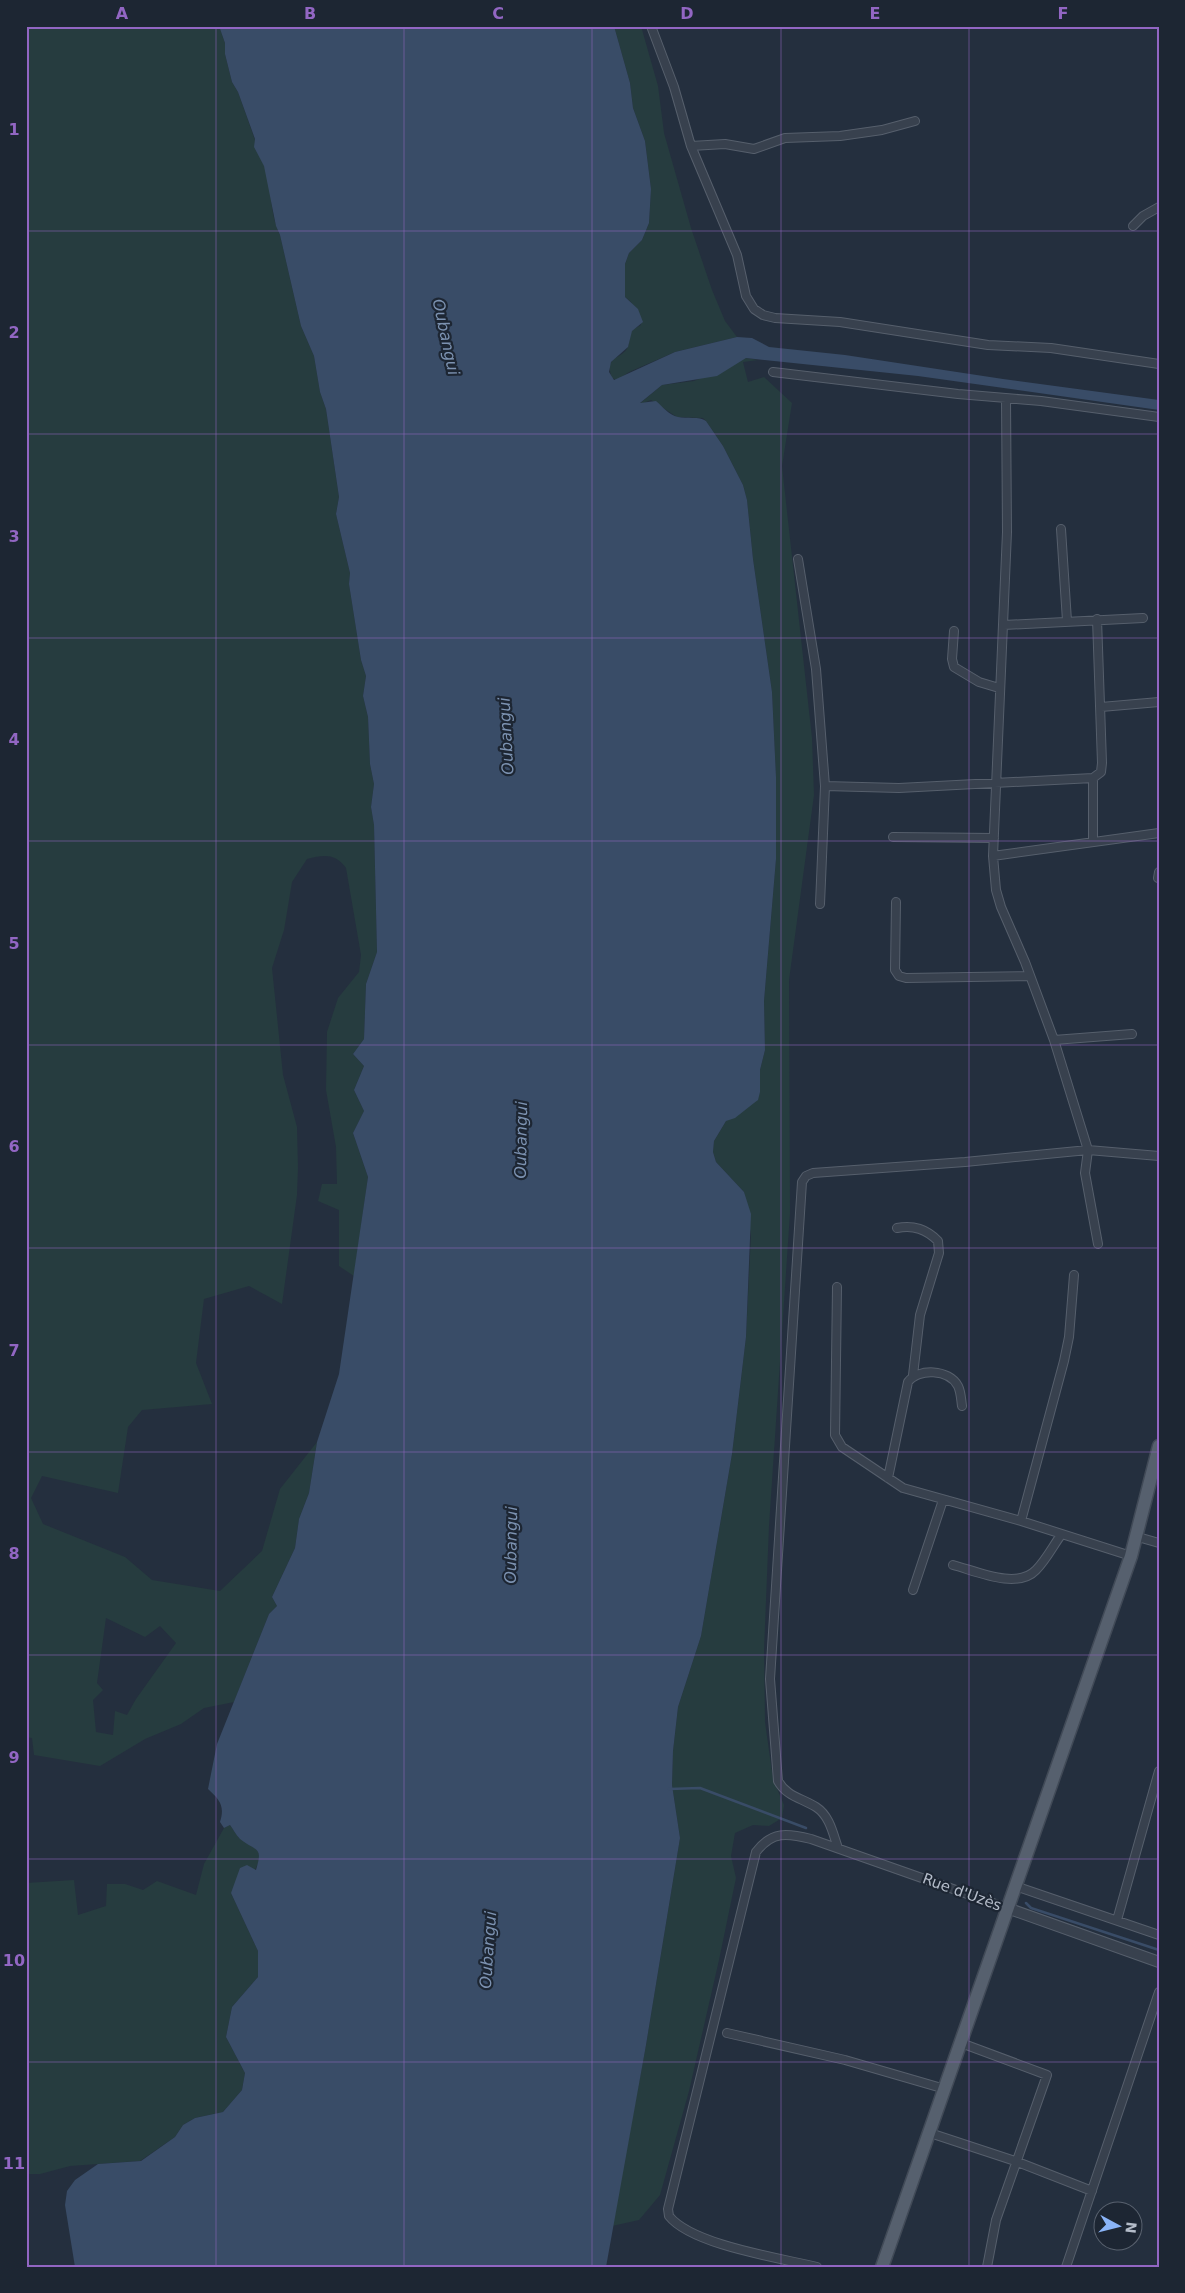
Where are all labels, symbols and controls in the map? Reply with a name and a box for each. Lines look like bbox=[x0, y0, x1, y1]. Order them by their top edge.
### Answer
text: A bbox=[116, 4, 129, 23]
text: B bbox=[304, 4, 316, 23]
text: C bbox=[492, 4, 504, 23]
text: D bbox=[680, 4, 694, 23]
text: E bbox=[870, 4, 880, 23]
text: F bbox=[1058, 4, 1068, 23]
text: 1 bbox=[8, 120, 20, 139]
water label: Oubangui bbox=[429, 297, 463, 377]
text: 2 bbox=[8, 323, 20, 342]
text: 3 bbox=[8, 527, 20, 546]
water label: Oubangui bbox=[494, 696, 518, 775]
text: 4 bbox=[8, 730, 20, 749]
text: 5 bbox=[8, 934, 20, 953]
water label: Oubangui bbox=[511, 1100, 531, 1179]
text: 6 bbox=[8, 1137, 20, 1156]
text: 7 bbox=[8, 1341, 20, 1360]
water label: Oubangui bbox=[501, 1505, 521, 1584]
text: 8 bbox=[8, 1544, 20, 1563]
text: 9 bbox=[8, 1748, 20, 1767]
street label: Rue d'Uzès bbox=[920, 1869, 1004, 1915]
water label: Oubangui bbox=[476, 1910, 500, 1989]
text: 10 bbox=[3, 1951, 25, 1970]
text: 11 bbox=[3, 2154, 25, 2173]
north arrow bbox=[1092, 2200, 1142, 2250]
text: N bbox=[1122, 2221, 1140, 2234]

